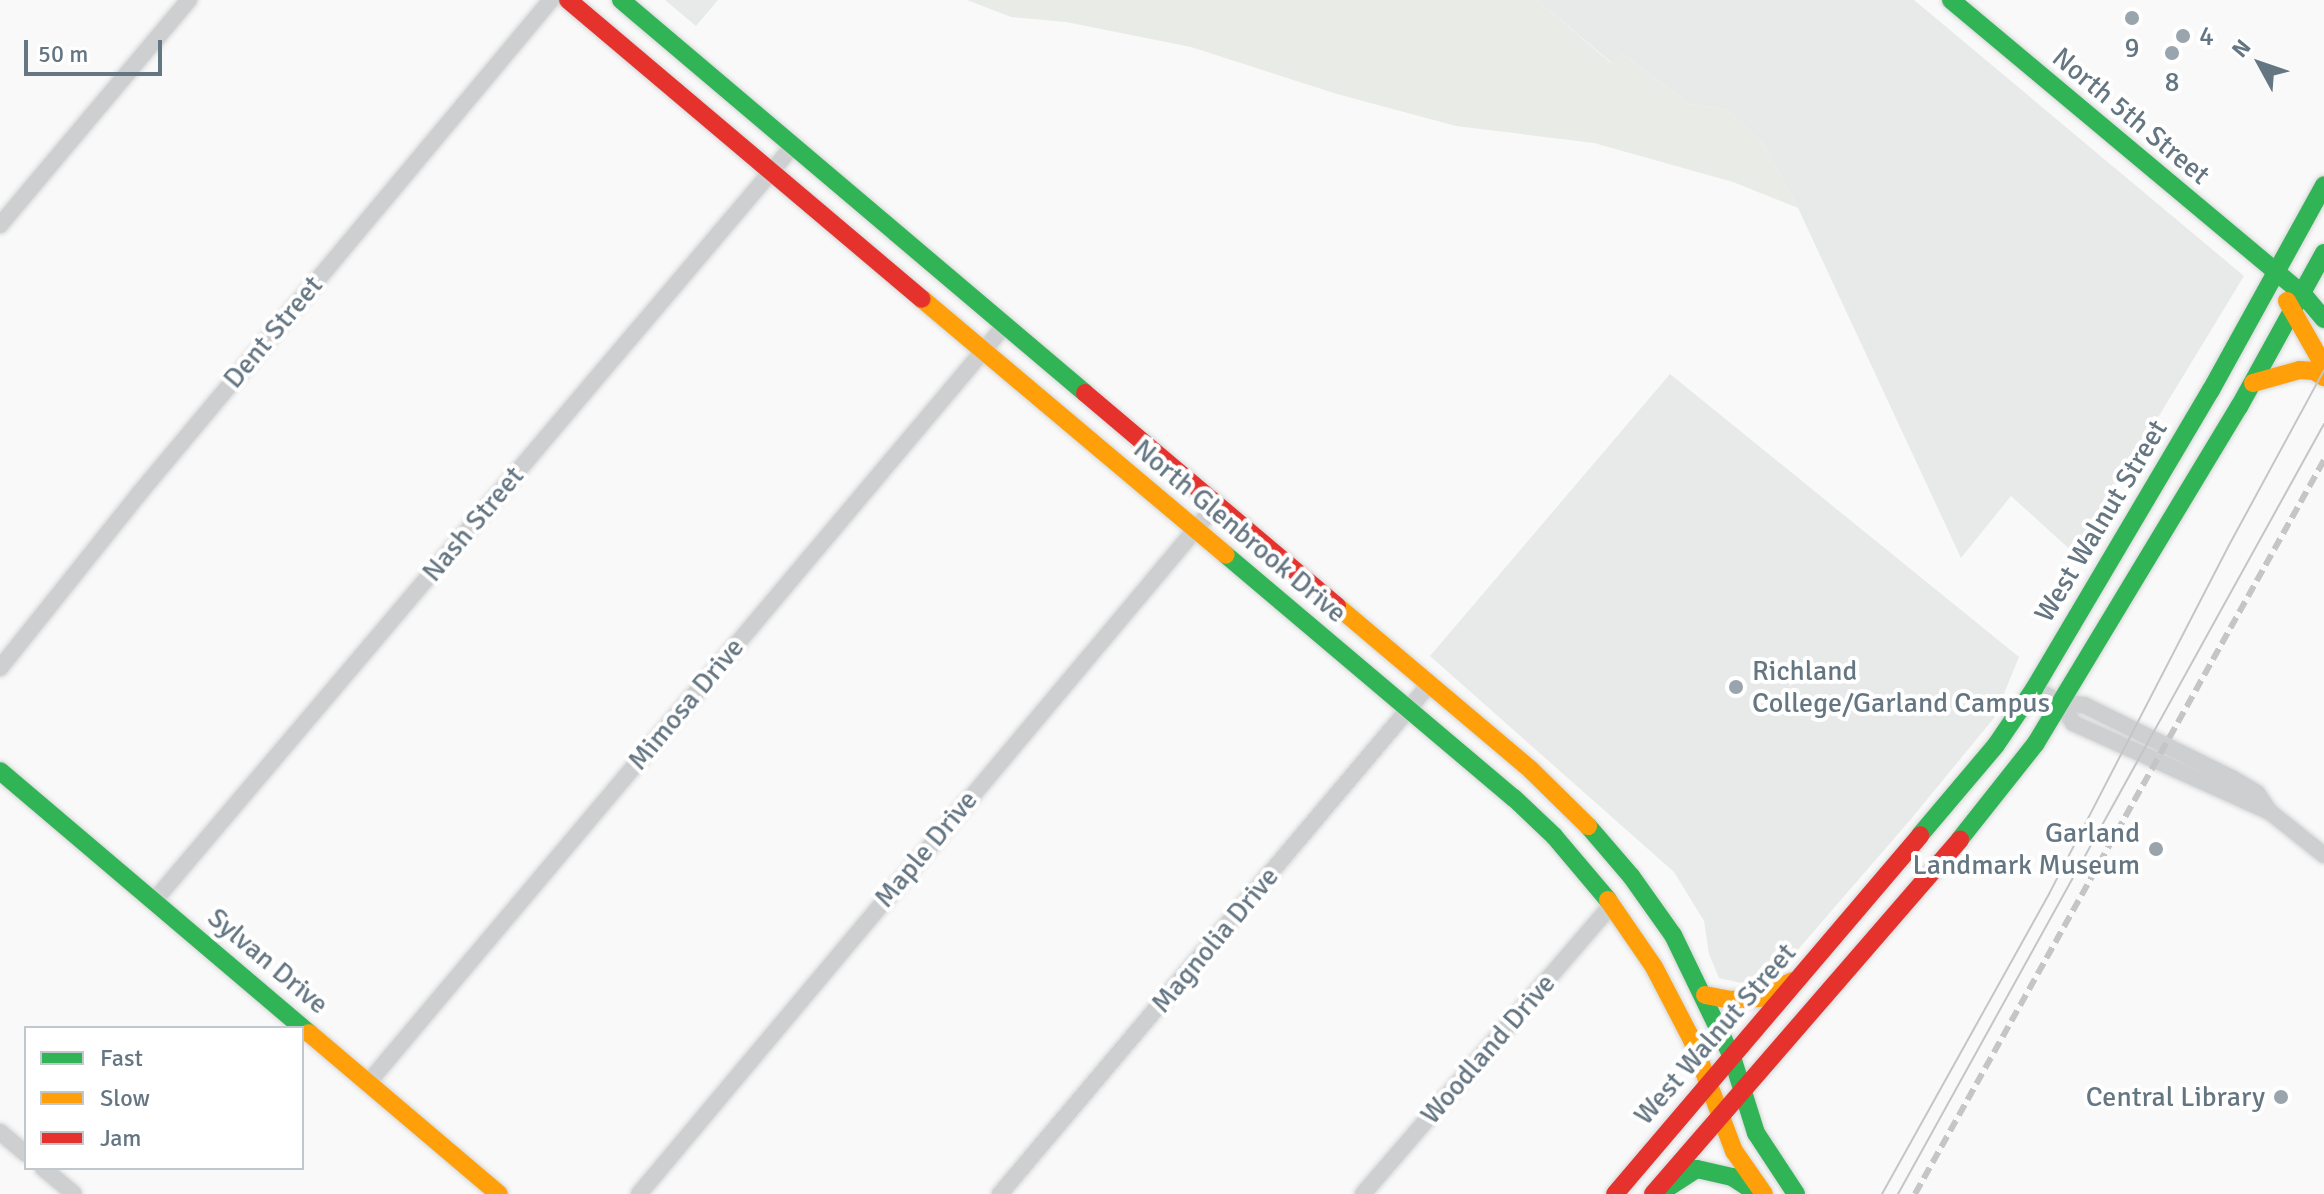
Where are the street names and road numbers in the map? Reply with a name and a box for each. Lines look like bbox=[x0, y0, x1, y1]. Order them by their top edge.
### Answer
street label: North 5th Street bbox=[2046, 40, 2216, 192]
street label: Dent Street bbox=[216, 269, 330, 395]
street label: West Walnut Street bbox=[2027, 414, 2175, 628]
street label: North Glenbrook Drive bbox=[1127, 432, 1353, 630]
street label: Nash Street bbox=[415, 460, 531, 588]
street label: Mimosa Drive bbox=[621, 631, 751, 777]
street label: Maple Drive bbox=[867, 784, 985, 914]
street label: Magnolia Drive bbox=[1144, 860, 1286, 1020]
street label: Sylvan Drive bbox=[201, 901, 335, 1021]
street label: West Walnut Street bbox=[1627, 936, 1803, 1132]
street label: Woodland Drive bbox=[1414, 967, 1562, 1131]

